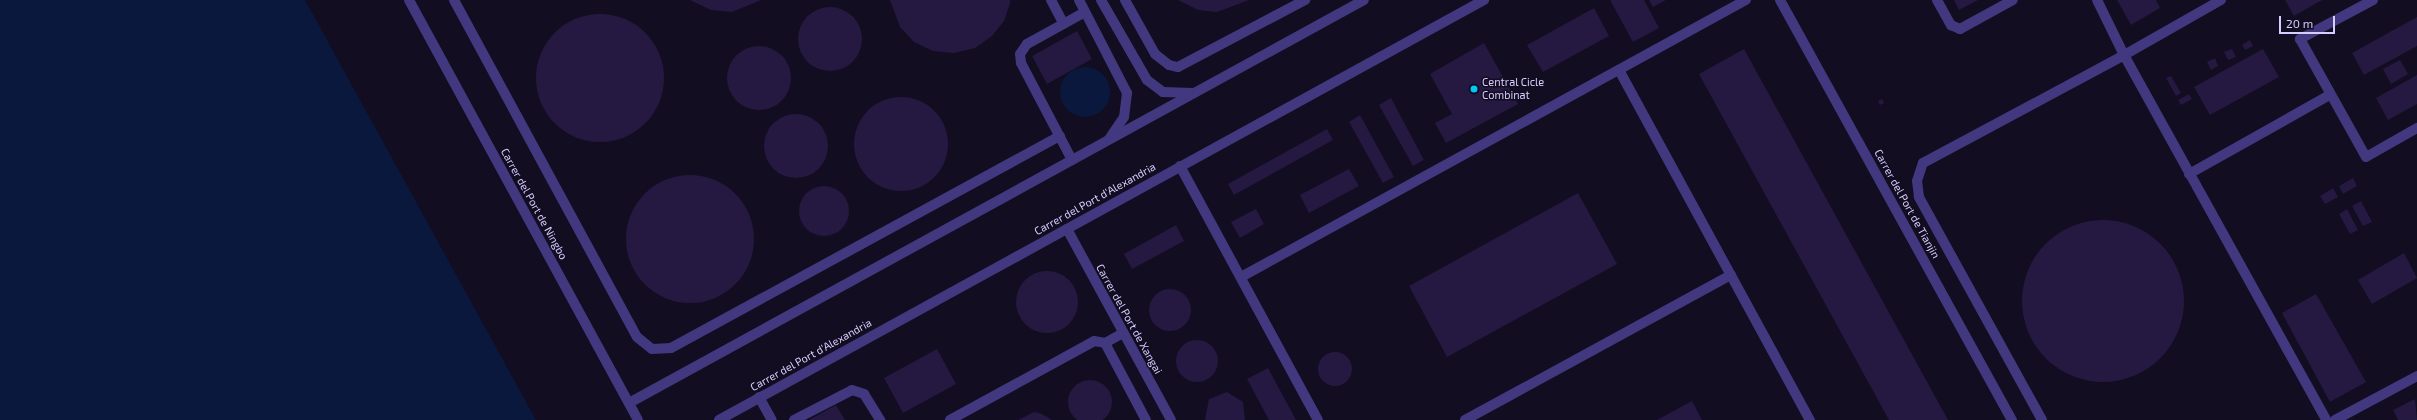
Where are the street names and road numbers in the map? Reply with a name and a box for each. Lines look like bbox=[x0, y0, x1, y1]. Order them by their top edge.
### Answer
street label: Carrer del Port de Ningbo bbox=[498, 146, 570, 262]
street label: Carrer del Port de Tianjin bbox=[1871, 147, 1943, 261]
street label: Carrer del Port d'Alexandria bbox=[1032, 160, 1158, 238]
street label: Carrer del Port de Xangai bbox=[1093, 262, 1165, 376]
street label: Carrer del Port d'Alexandria bbox=[748, 316, 874, 394]

